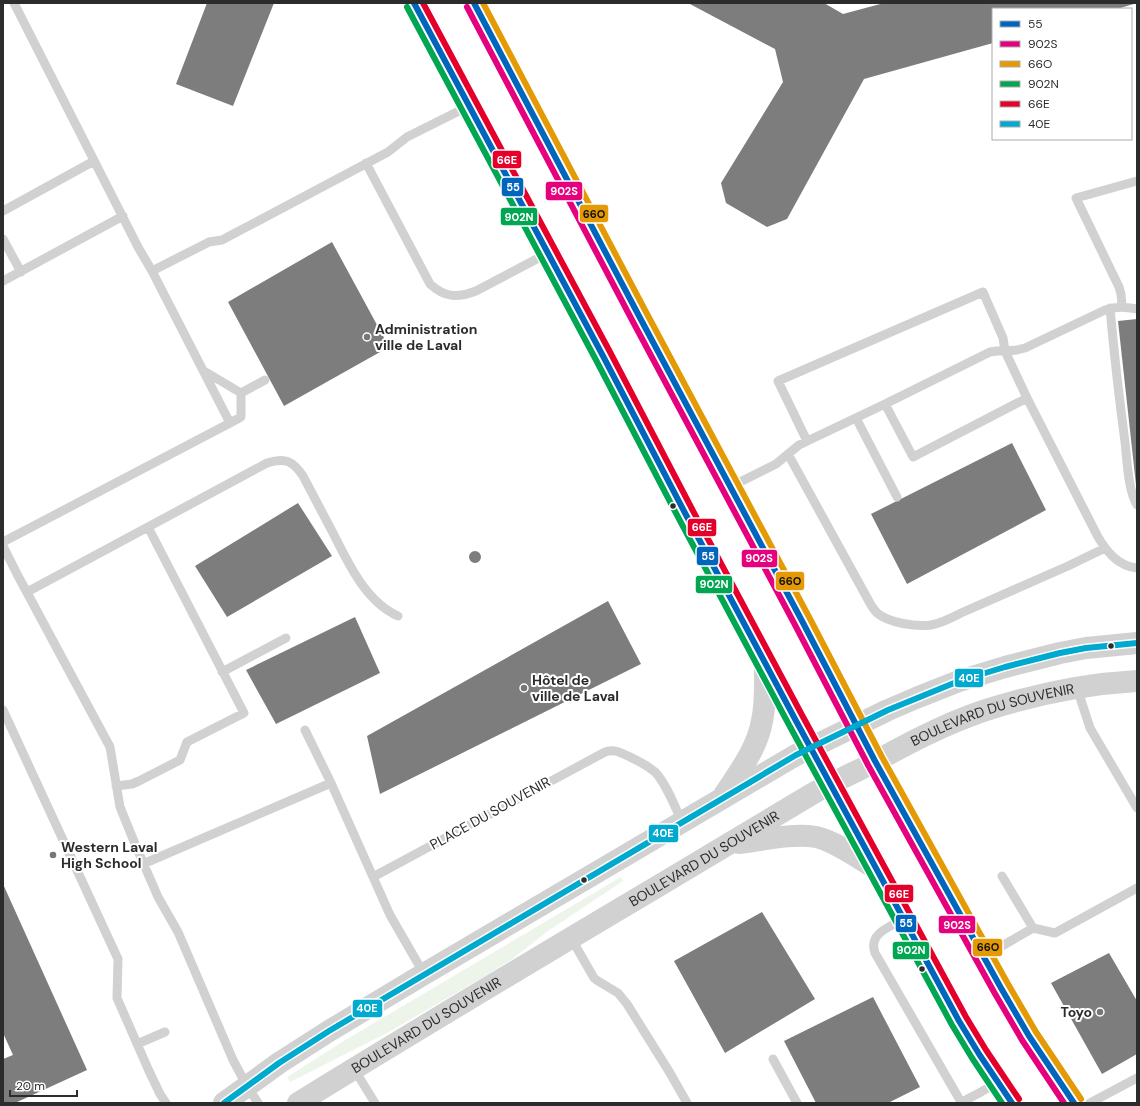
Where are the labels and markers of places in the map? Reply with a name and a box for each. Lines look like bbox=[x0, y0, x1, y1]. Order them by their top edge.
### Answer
place label: Administration ville de Laval bbox=[375, 320, 478, 354]
marker: Administration ville de Laval bbox=[362, 332, 372, 342]
unlabelled marker bbox=[668, 501, 678, 511]
unlabelled marker bbox=[1106, 641, 1116, 651]
place label: Hôtel de ville de Laval bbox=[532, 671, 619, 705]
marker: Hôtel de ville de Laval bbox=[519, 683, 529, 693]
place label: Western Laval High School bbox=[61, 838, 157, 872]
marker: Western Laval High School bbox=[48, 850, 58, 860]
unlabelled marker bbox=[579, 875, 589, 885]
unlabelled marker bbox=[917, 964, 927, 974]
place label: Toyo bbox=[1061, 1003, 1092, 1021]
marker: Toyo bbox=[1095, 1007, 1105, 1017]

